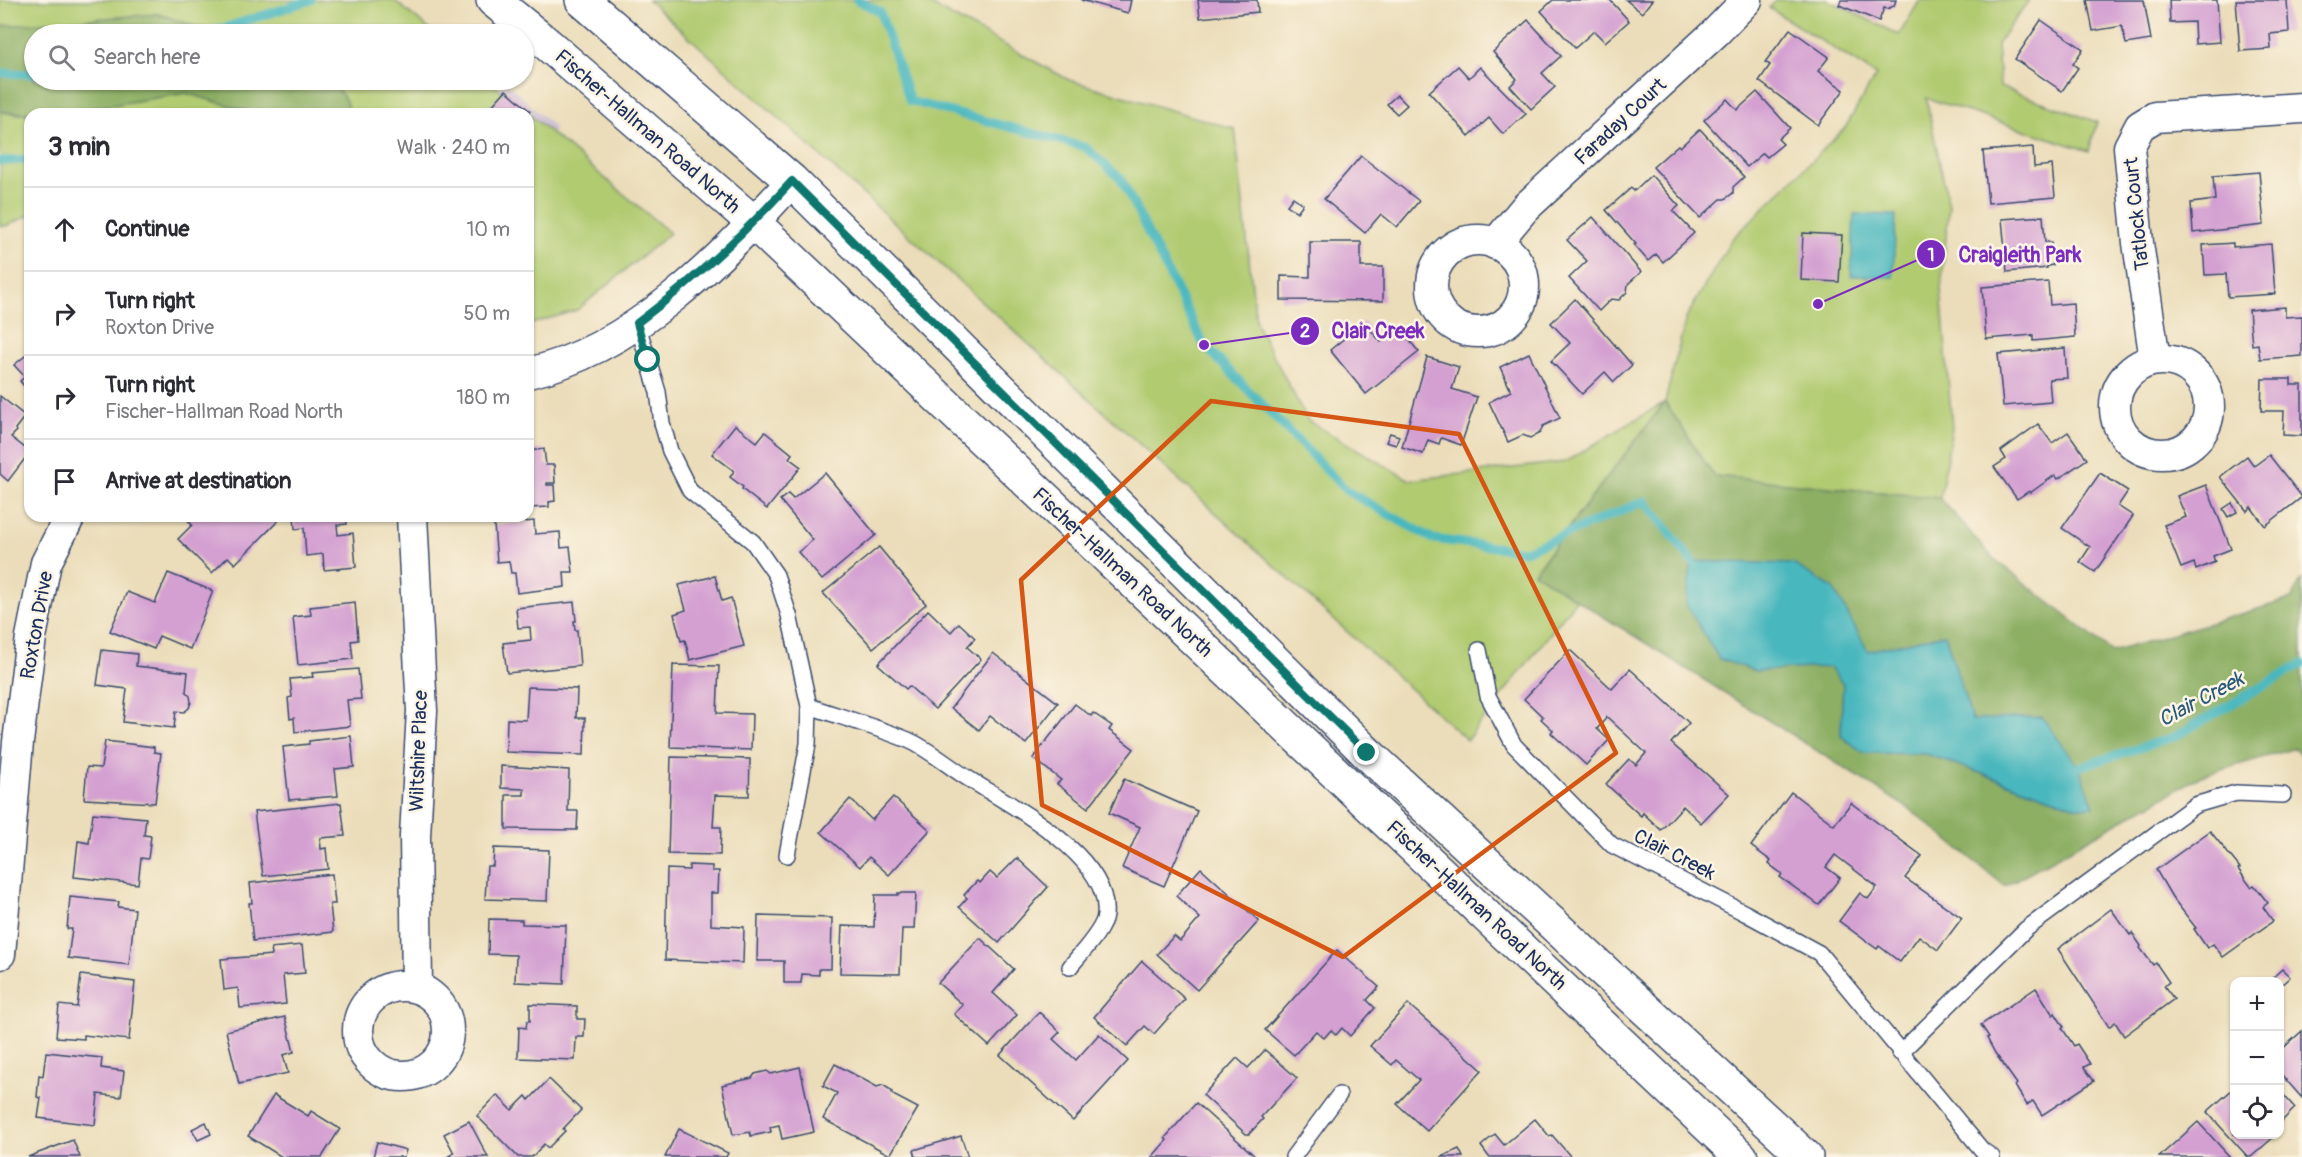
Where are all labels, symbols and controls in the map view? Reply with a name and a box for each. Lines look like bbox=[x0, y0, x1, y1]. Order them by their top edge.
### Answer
search box bbox=[24, 24, 534, 90]
icon: search bbox=[45, 41, 78, 74]
text: Search here bbox=[93, 43, 200, 71]
street label: Fischer-Hallman Road North bbox=[550, 44, 746, 219]
street label: Faraday Court bbox=[1569, 72, 1672, 170]
text: 3 min bbox=[48, 131, 110, 163]
text: Walk · 240 m bbox=[397, 135, 510, 160]
street label: Tatlock Court bbox=[2118, 155, 2155, 272]
icon: ahead bbox=[48, 213, 81, 246]
text: Continue bbox=[105, 215, 189, 243]
text: 10 m bbox=[466, 217, 510, 242]
callout: Craigleith Park bbox=[1916, 235, 2093, 274]
text: Craigleith Park bbox=[1958, 242, 2082, 269]
text: 1 bbox=[1927, 244, 1935, 267]
text: Turn right bbox=[105, 287, 195, 315]
icon: right bbox=[48, 297, 81, 330]
text: 50 m bbox=[463, 301, 510, 326]
callout: Clair Creek bbox=[1290, 312, 1437, 351]
text: Roxton Drive bbox=[105, 315, 214, 340]
text: Clair Creek bbox=[1331, 318, 1425, 345]
text: 2 bbox=[1300, 320, 1310, 343]
route start bbox=[634, 346, 660, 372]
text: Turn right bbox=[105, 371, 195, 399]
icon: right bbox=[48, 381, 81, 414]
text: 180 m bbox=[456, 385, 510, 410]
text: Fischer-Hallman Road North bbox=[105, 399, 343, 424]
icon: arrive bbox=[48, 465, 81, 498]
text: Arrive at destination bbox=[105, 467, 291, 495]
street label: Fischer-Hallman Road North bbox=[1027, 482, 1218, 663]
street label: Roxton Drive bbox=[15, 569, 58, 681]
water label: Clair Creek bbox=[2154, 665, 2251, 733]
street label: Wiltshire Place bbox=[404, 690, 433, 812]
route end bbox=[1353, 739, 1379, 765]
street label: Fischer-Hallman Road North bbox=[1381, 815, 1572, 996]
street label: Clair Creek bbox=[1630, 823, 1720, 886]
map controls bbox=[2230, 977, 2284, 1139]
button: + bbox=[2230, 977, 2284, 1031]
button: − bbox=[2230, 1031, 2284, 1085]
button: locate bbox=[2230, 1085, 2284, 1139]

